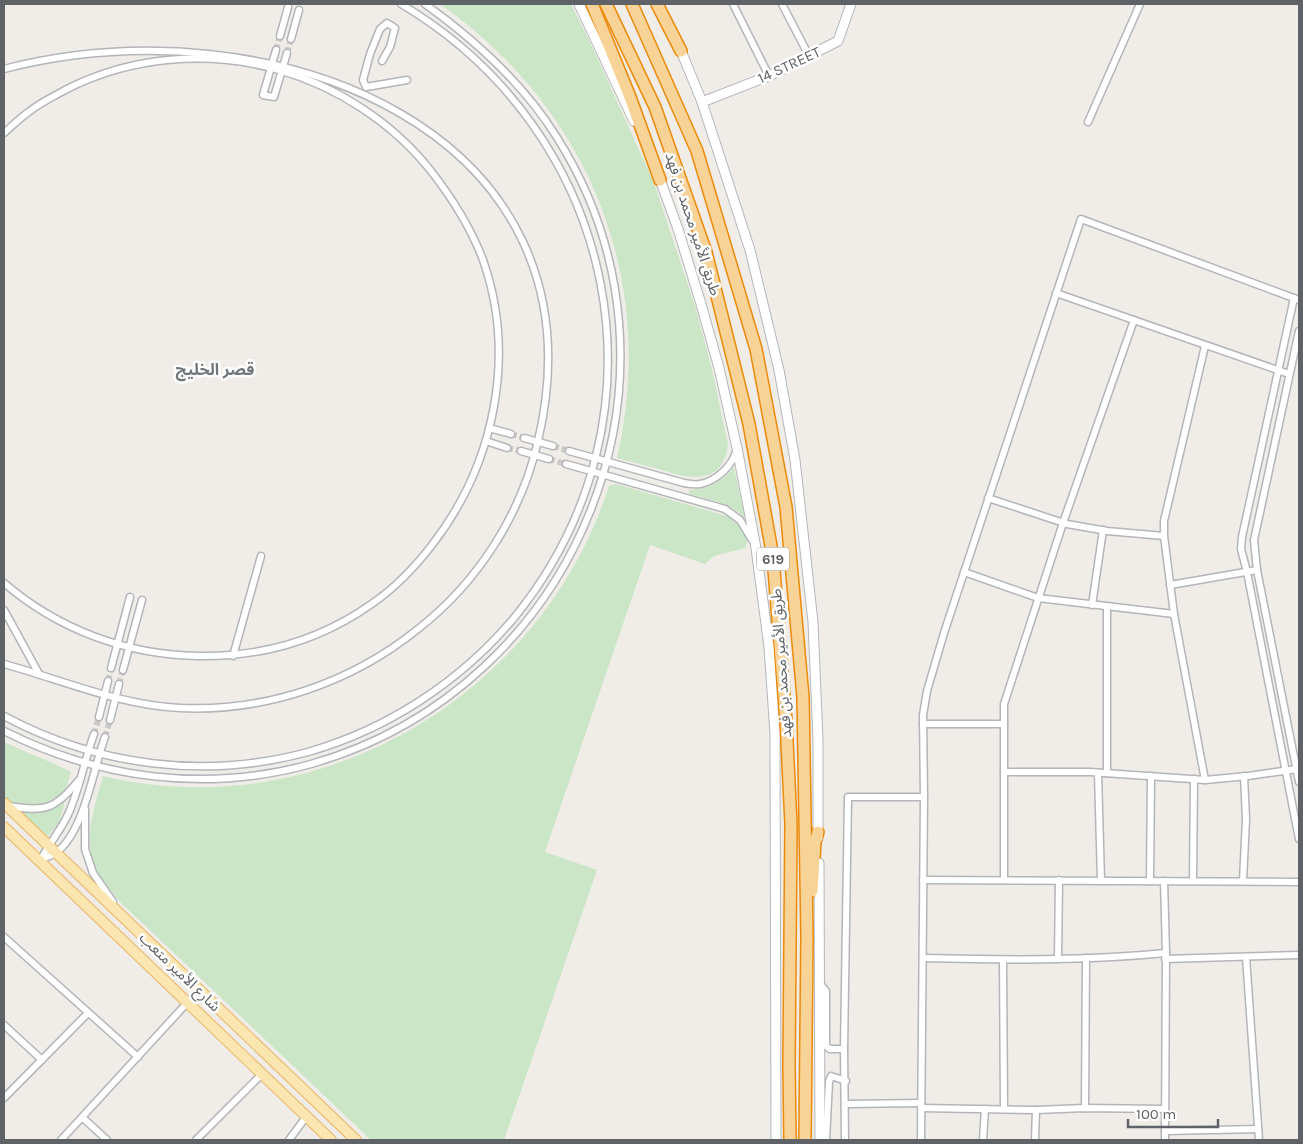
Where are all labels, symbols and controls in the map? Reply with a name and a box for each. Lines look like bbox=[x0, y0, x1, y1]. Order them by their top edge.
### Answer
street label: 14 STREET bbox=[755, 42, 824, 87]
street label: طريق الأمير محمد بن فهد bbox=[660, 150, 725, 298]
district label: قصر الخليج bbox=[176, 360, 254, 382]
road number: 619 bbox=[757, 548, 789, 570]
street label: طريق الأمير محمد بن فهد bbox=[767, 588, 796, 738]
street label: شارع الأمير متعب bbox=[134, 929, 224, 1018]
scale bar bbox=[1128, 1096, 1218, 1128]
text: 100 m bbox=[1136, 1105, 1176, 1123]

